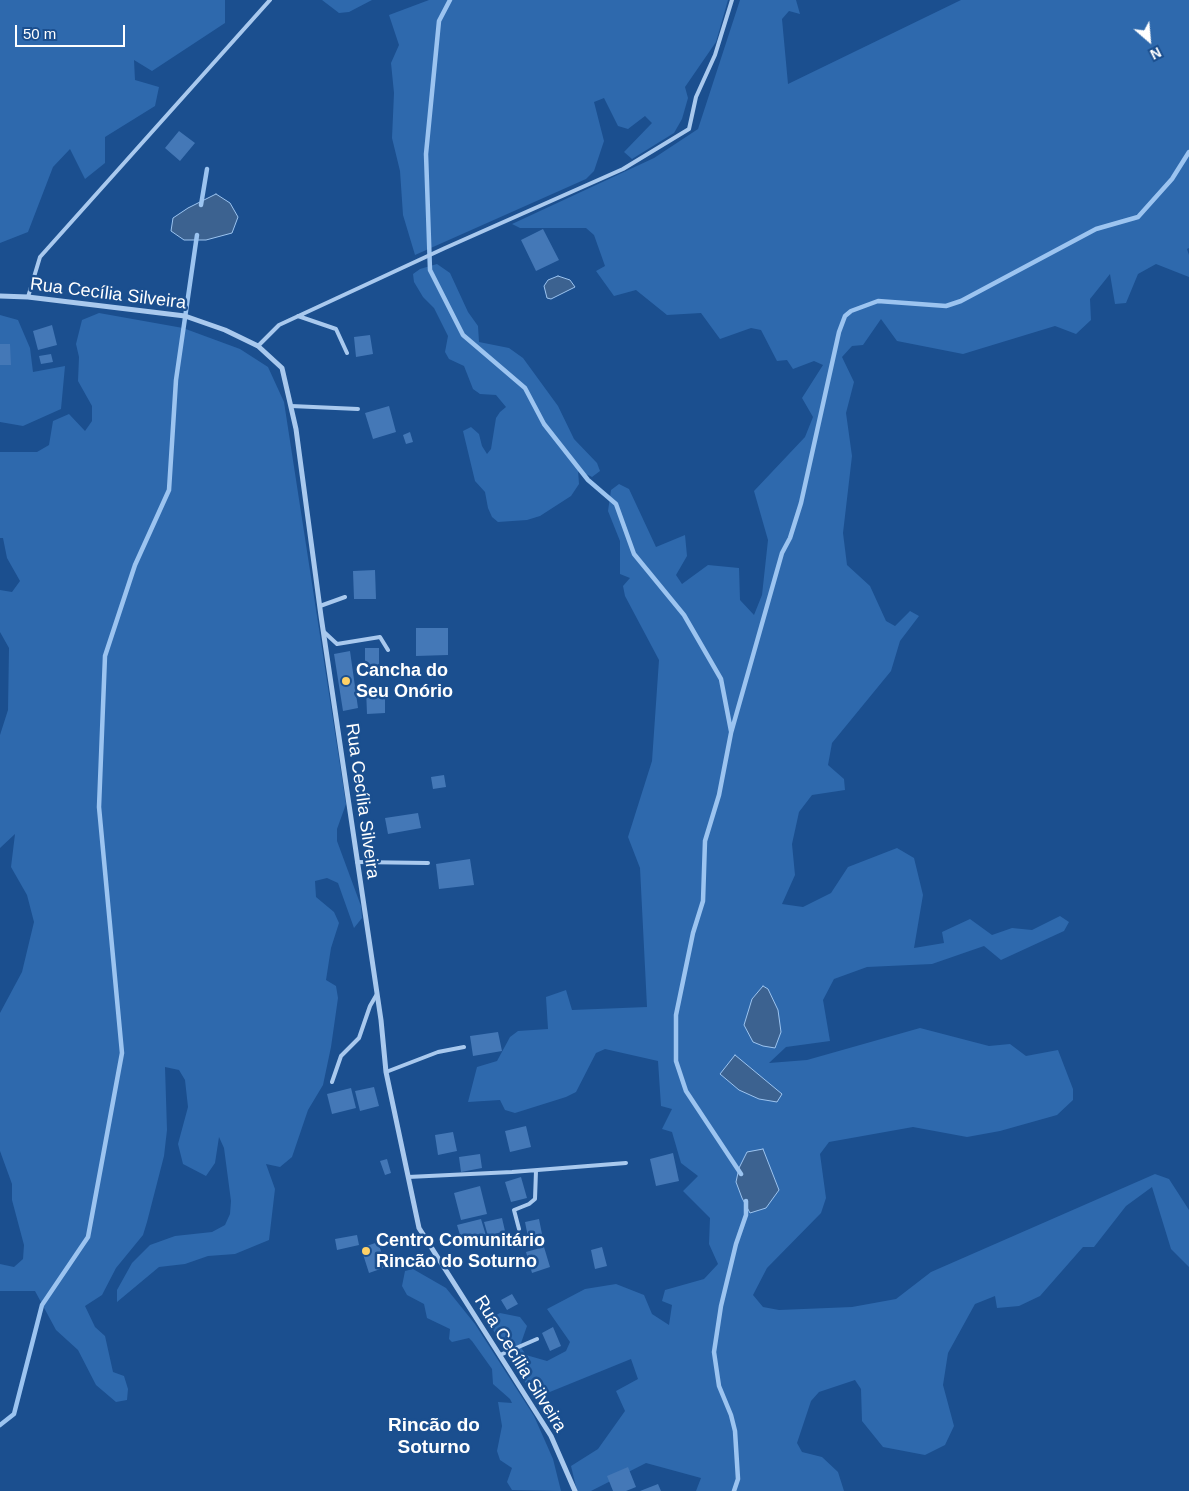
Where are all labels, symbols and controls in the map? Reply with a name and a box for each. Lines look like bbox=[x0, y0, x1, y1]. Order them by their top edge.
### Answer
scale bar bbox=[18, 15, 128, 47]
north arrow bbox=[1124, 15, 1174, 65]
text: 50 m bbox=[23, 25, 56, 42]
text: N bbox=[1148, 44, 1164, 63]
street label: Rua Cecília Silveira bbox=[29, 274, 187, 314]
place label: Cancha do Seu Onório bbox=[356, 660, 453, 702]
marker: Cancha do Seu Onório bbox=[340, 675, 352, 687]
street label: Rua Cecília Silveira bbox=[340, 722, 384, 880]
place label: Centro Comunitário Rincão do Soturno bbox=[376, 1230, 545, 1272]
marker: Centro Comunitário Rincão do Soturno bbox=[360, 1245, 372, 1257]
street label: Rua Cecília Silveira bbox=[469, 1292, 571, 1436]
district label: Rincão do Soturno bbox=[388, 1415, 480, 1459]

